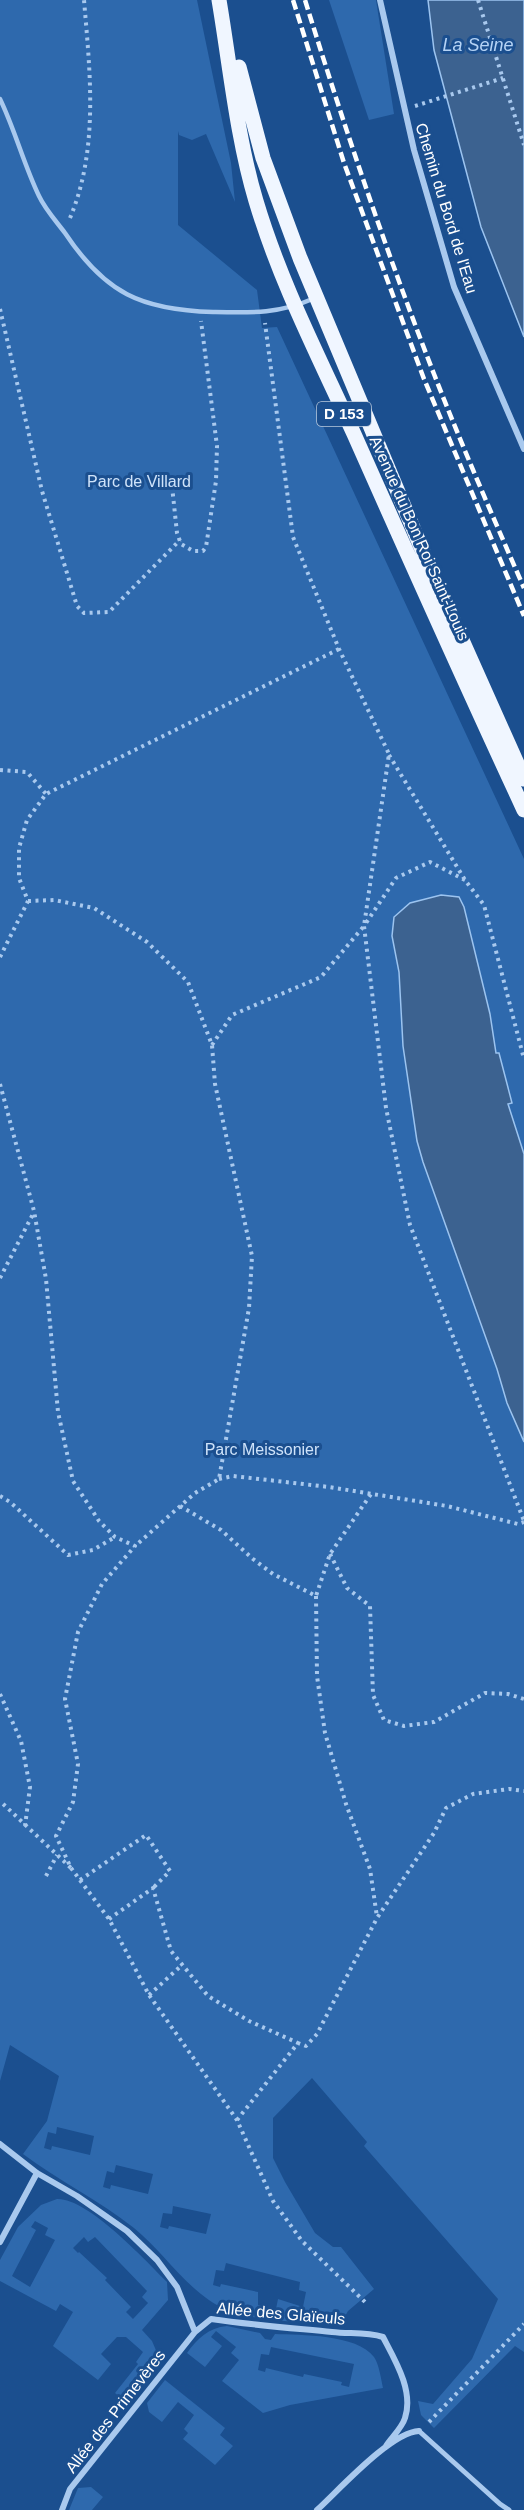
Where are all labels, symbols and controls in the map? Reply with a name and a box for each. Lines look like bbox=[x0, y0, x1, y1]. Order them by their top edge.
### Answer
water label: La Seine bbox=[442, 35, 514, 55]
street label: Chemin du Bord de l'Eau bbox=[412, 121, 481, 295]
road number: D 153 bbox=[317, 402, 371, 426]
street label: Avenue du Bon Roi Saint-Louis bbox=[367, 433, 472, 643]
park label: Parc de Villard bbox=[87, 473, 191, 490]
park label: Parc Meissonier bbox=[205, 1441, 320, 1458]
street label: Allée des Glaïeuls bbox=[216, 2299, 346, 2328]
street label: Allée des Primevères bbox=[62, 2347, 169, 2476]

